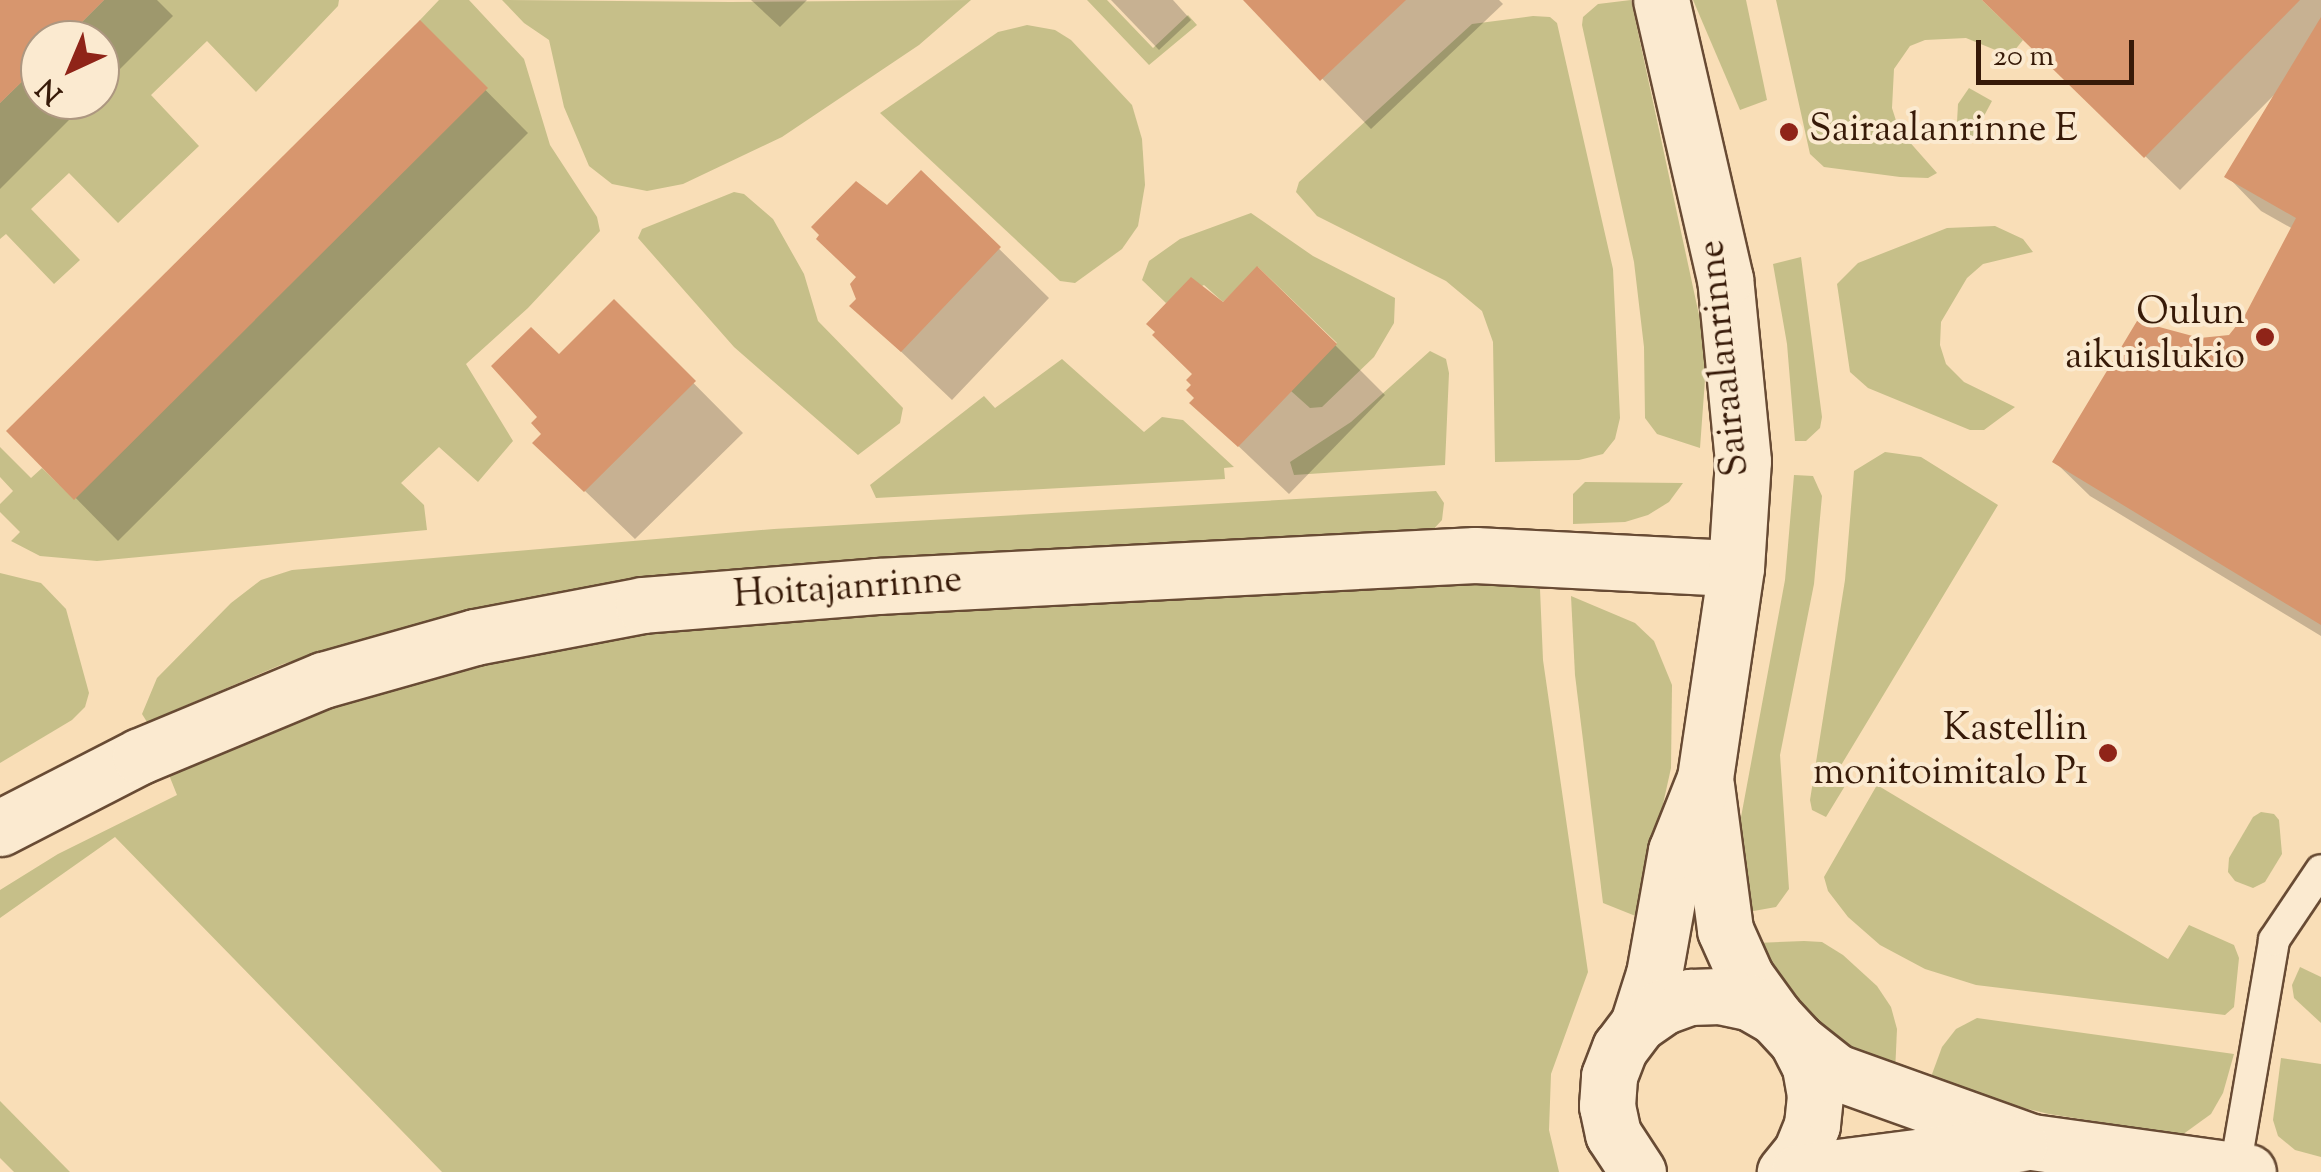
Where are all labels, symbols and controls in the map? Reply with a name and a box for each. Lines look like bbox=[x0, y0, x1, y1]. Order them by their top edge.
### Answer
north arrow bbox=[20, 20, 120, 120]
scale bar bbox=[1981, 20, 2138, 82]
text: 20 m bbox=[1993, 36, 2054, 79]
text: N bbox=[29, 68, 72, 112]
place label: Sairaalanrinne E bbox=[1809, 109, 2078, 155]
marker: Sairaalanrinne E bbox=[1778, 121, 1800, 143]
street label: Sairaalanrinne bbox=[1691, 237, 1761, 479]
place label: Oulun aikuislukio bbox=[2065, 292, 2245, 382]
marker: Oulun aikuislukio bbox=[2254, 326, 2276, 348]
street label: Hoitajanrinne bbox=[732, 559, 964, 621]
place label: Kastellin monitoimitalo P1 bbox=[1813, 708, 2088, 798]
marker: Kastellin monitoimitalo P1 bbox=[2097, 742, 2119, 764]

